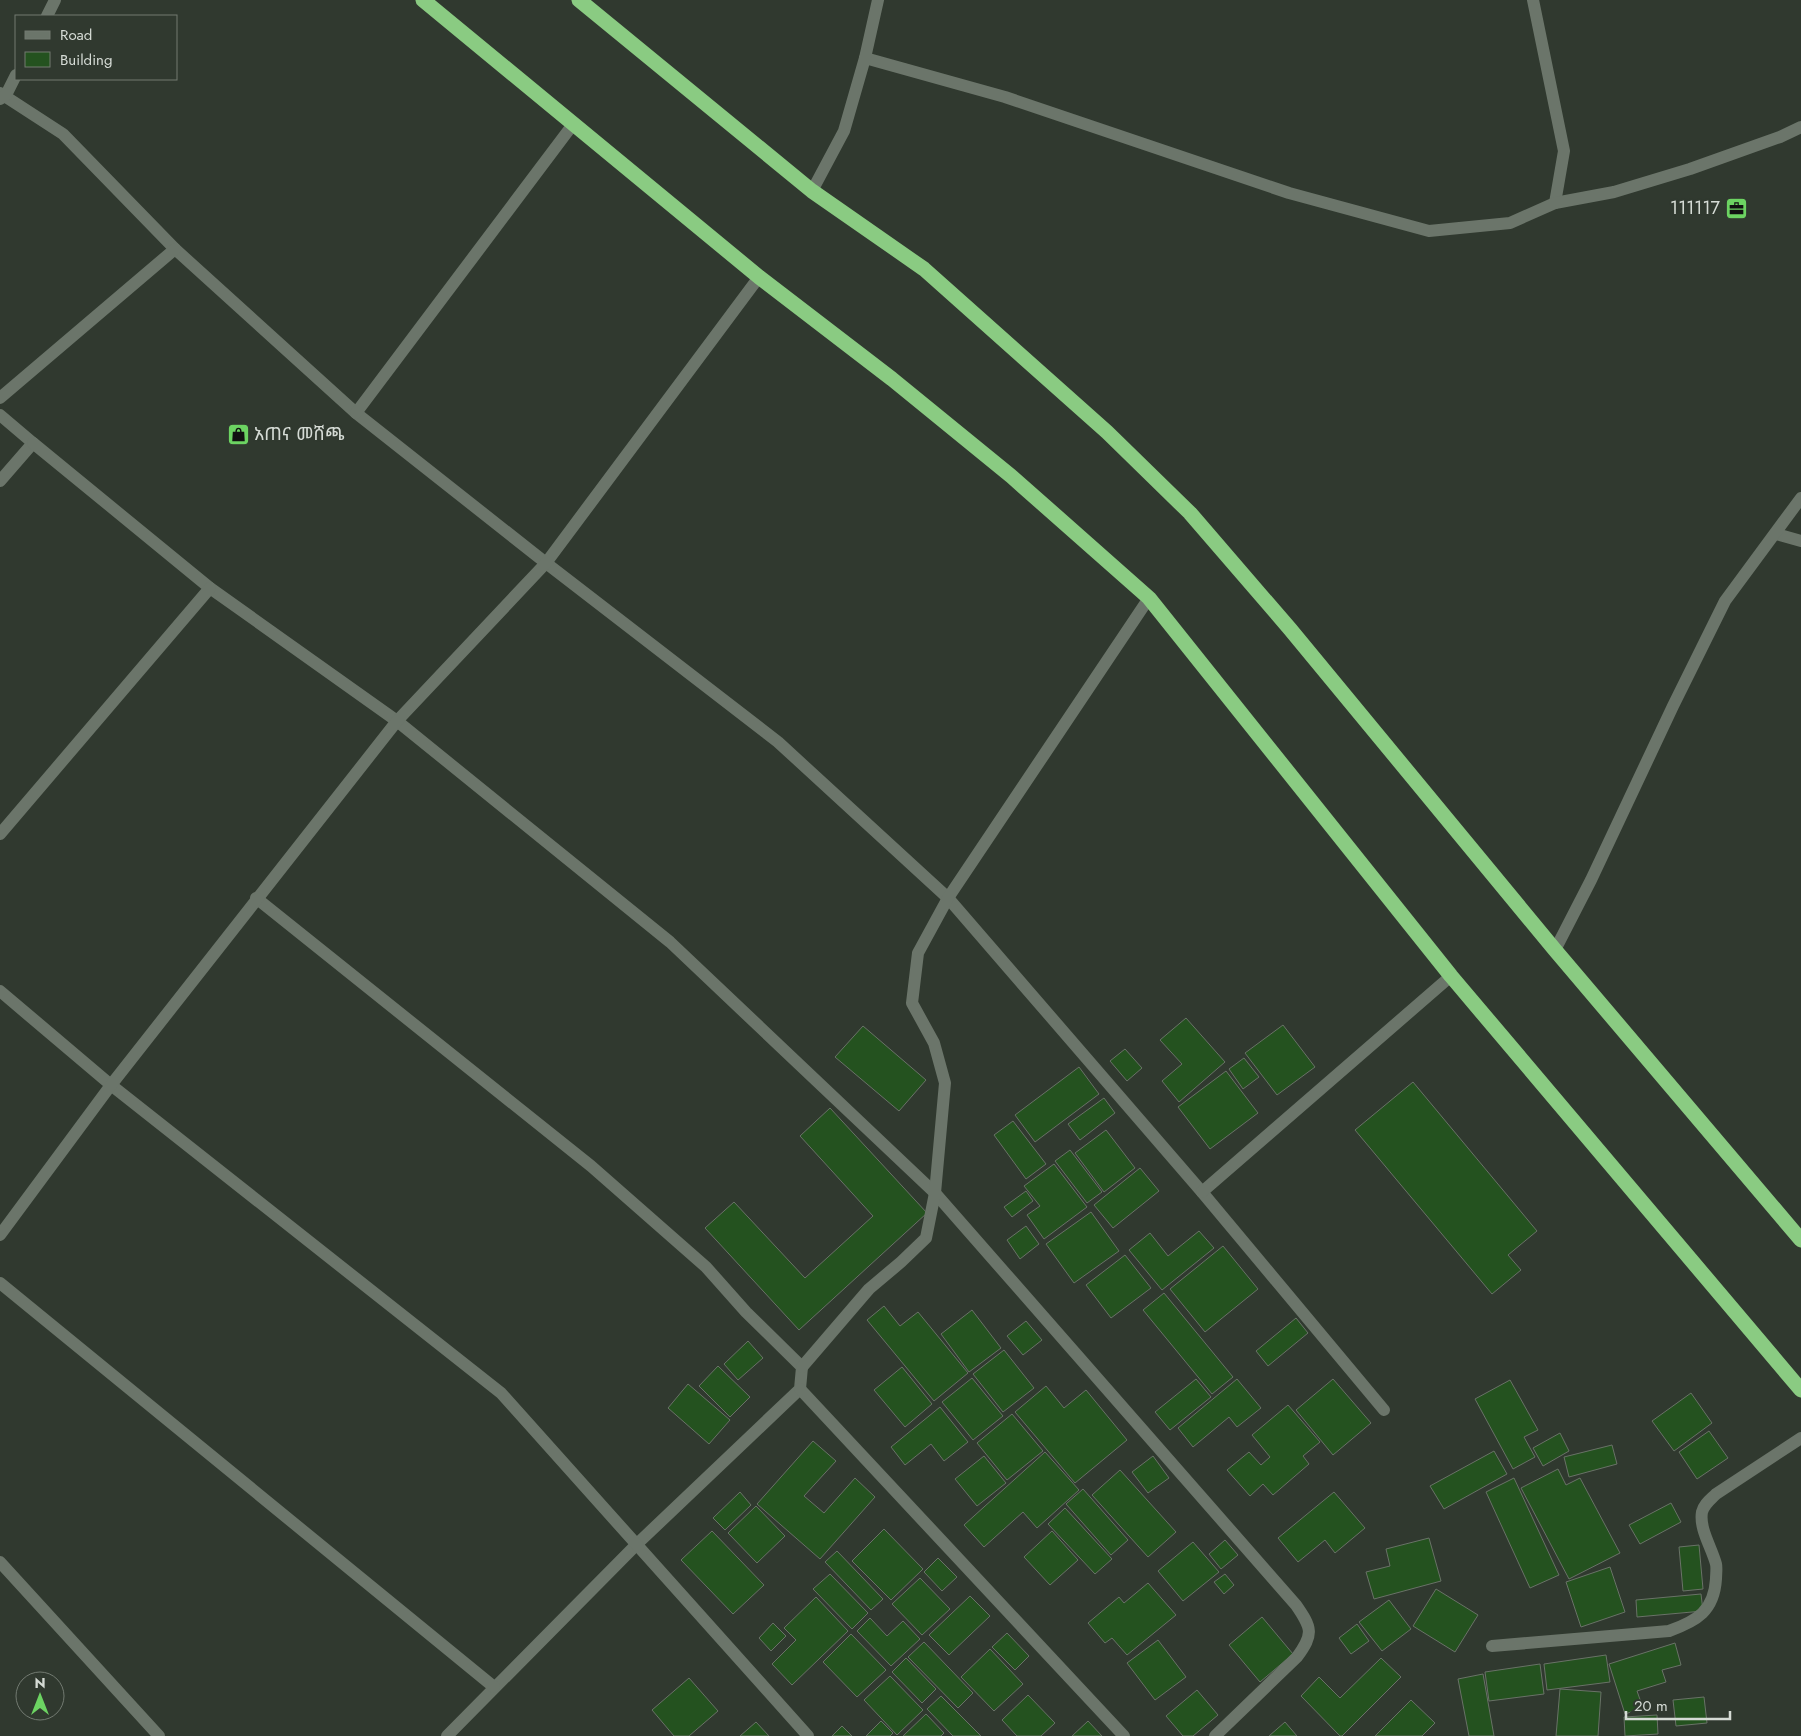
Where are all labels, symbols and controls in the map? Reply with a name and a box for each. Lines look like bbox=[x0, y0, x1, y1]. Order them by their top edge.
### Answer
legend bbox=[15, 15, 178, 80]
text: Road bbox=[60, 24, 92, 46]
text: Building bbox=[60, 49, 112, 71]
place label: 111117 bbox=[1670, 195, 1721, 221]
office icon: 111117 bbox=[1724, 196, 1748, 220]
place label: አጠና መሸጫ bbox=[254, 421, 345, 447]
shop icon: አጠና መሸጫ bbox=[226, 422, 250, 446]
north arrow bbox=[15, 1671, 65, 1721]
text: N bbox=[34, 1673, 46, 1693]
scale bar bbox=[1626, 1688, 1730, 1720]
text: 20 m bbox=[1634, 1695, 1668, 1717]

